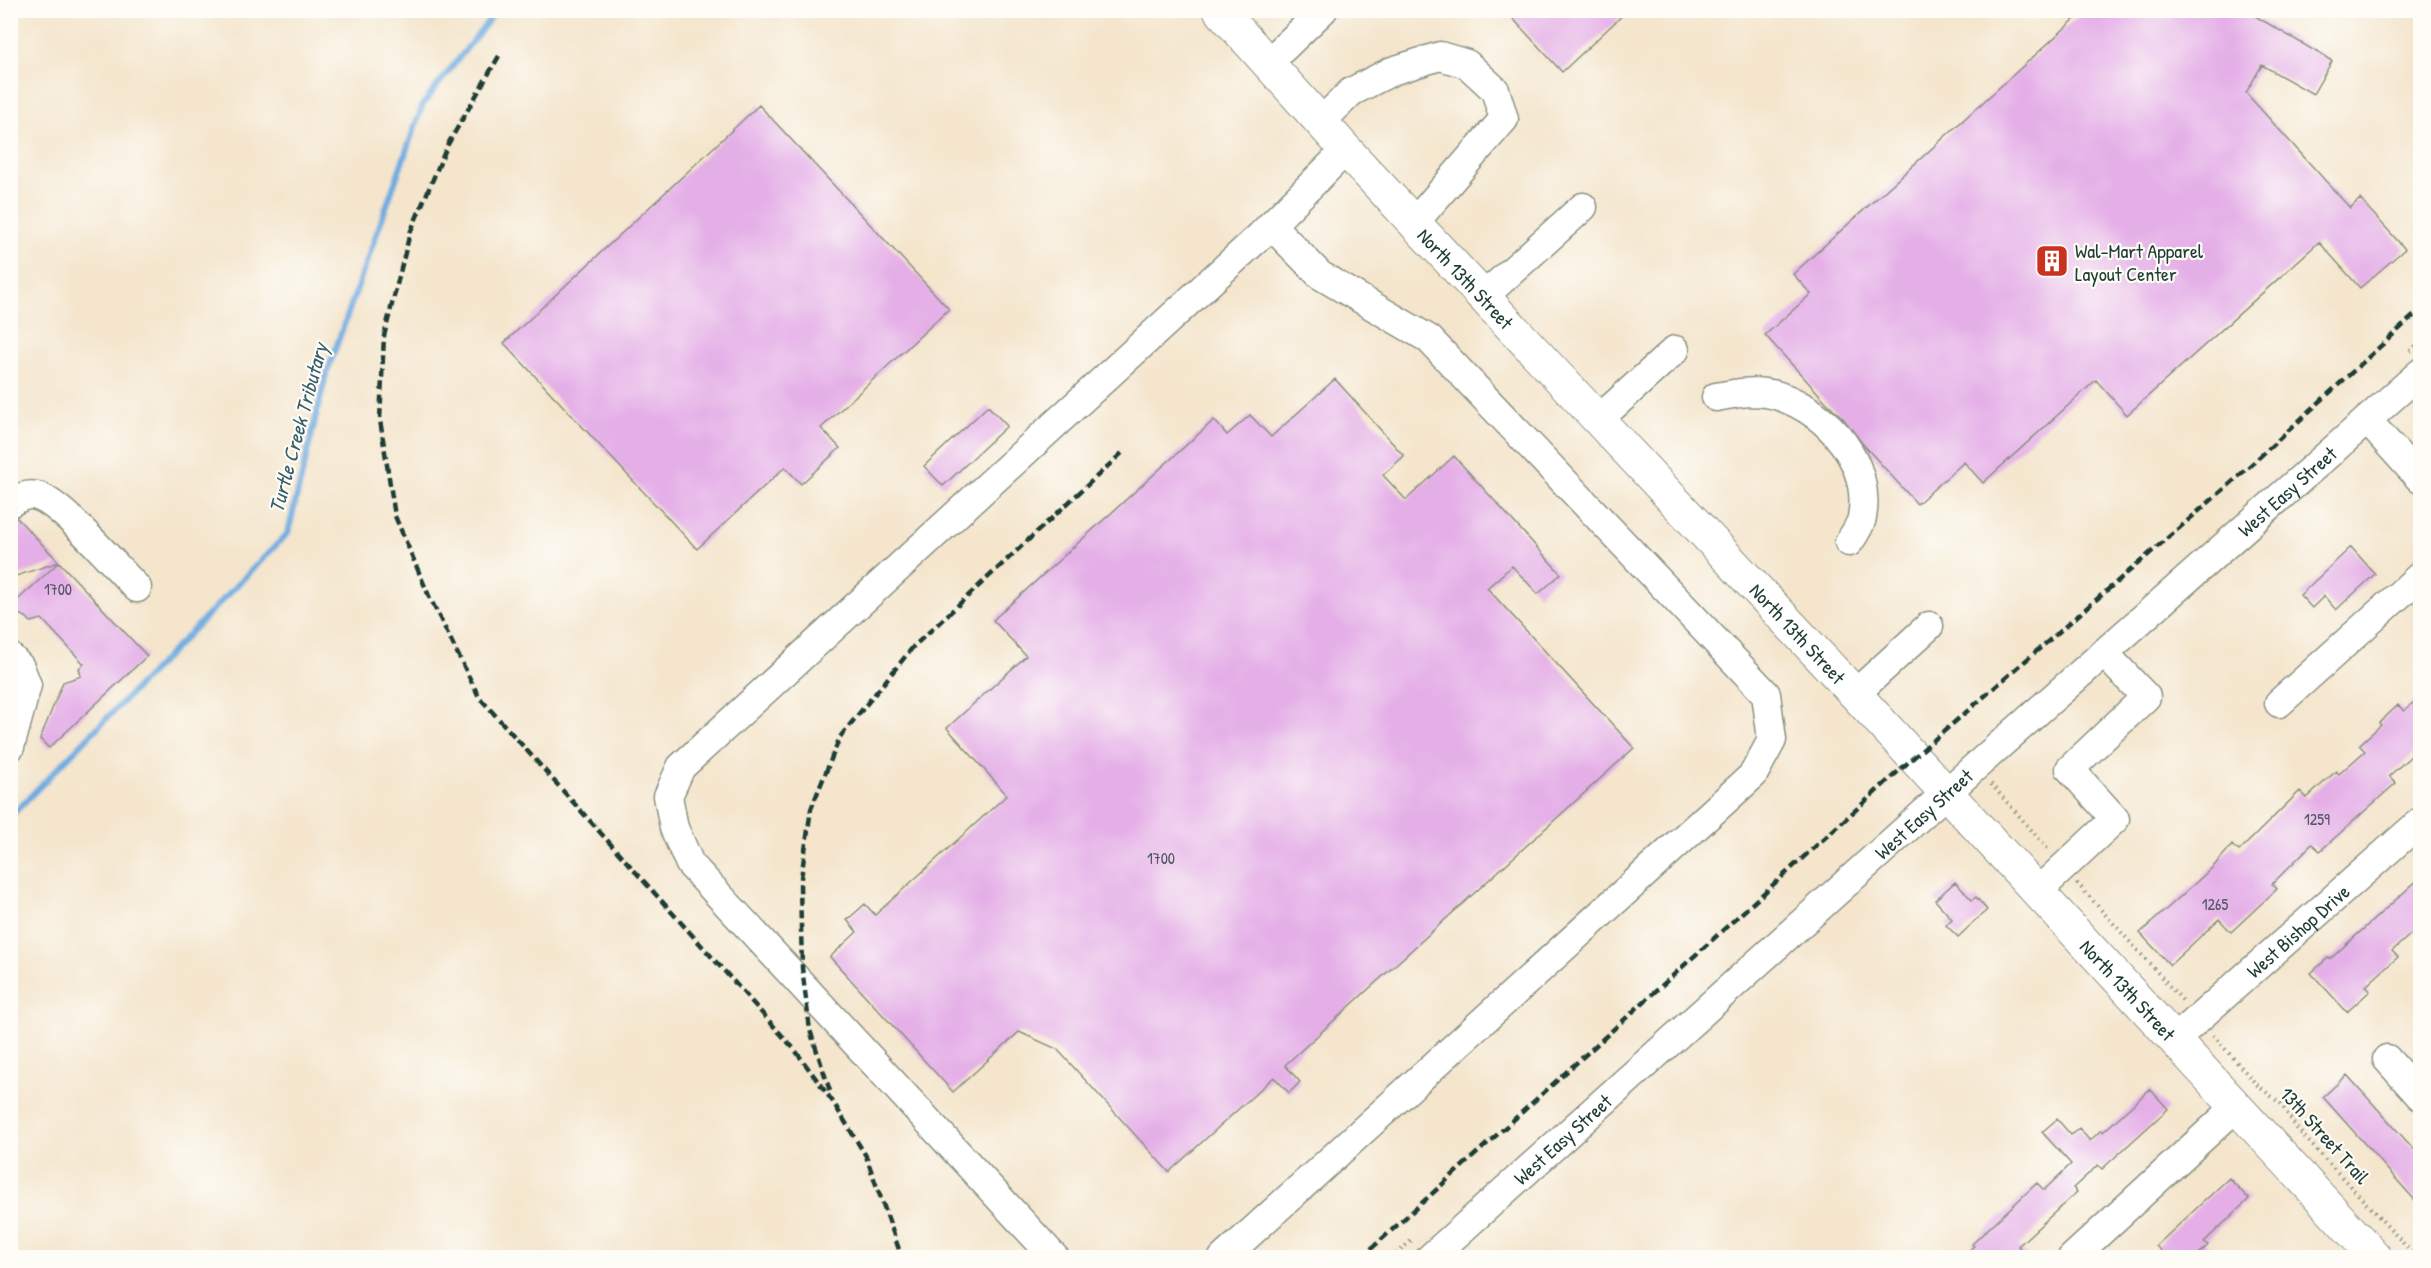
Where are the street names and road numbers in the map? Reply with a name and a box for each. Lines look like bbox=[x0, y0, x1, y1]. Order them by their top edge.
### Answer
street label: North 13th Street bbox=[1412, 222, 1521, 335]
street label: West Easy Street bbox=[2232, 439, 2343, 542]
street label: North 13th Street bbox=[1744, 577, 1853, 690]
street label: West Easy Street bbox=[1868, 761, 1979, 865]
street label: West Bishop Drive bbox=[2240, 878, 2355, 983]
street label: North 13th Street bbox=[2075, 933, 2183, 1047]
street label: 13th Street Trail bbox=[2274, 1081, 2376, 1190]
street label: West Easy Street bbox=[1507, 1087, 1618, 1190]

